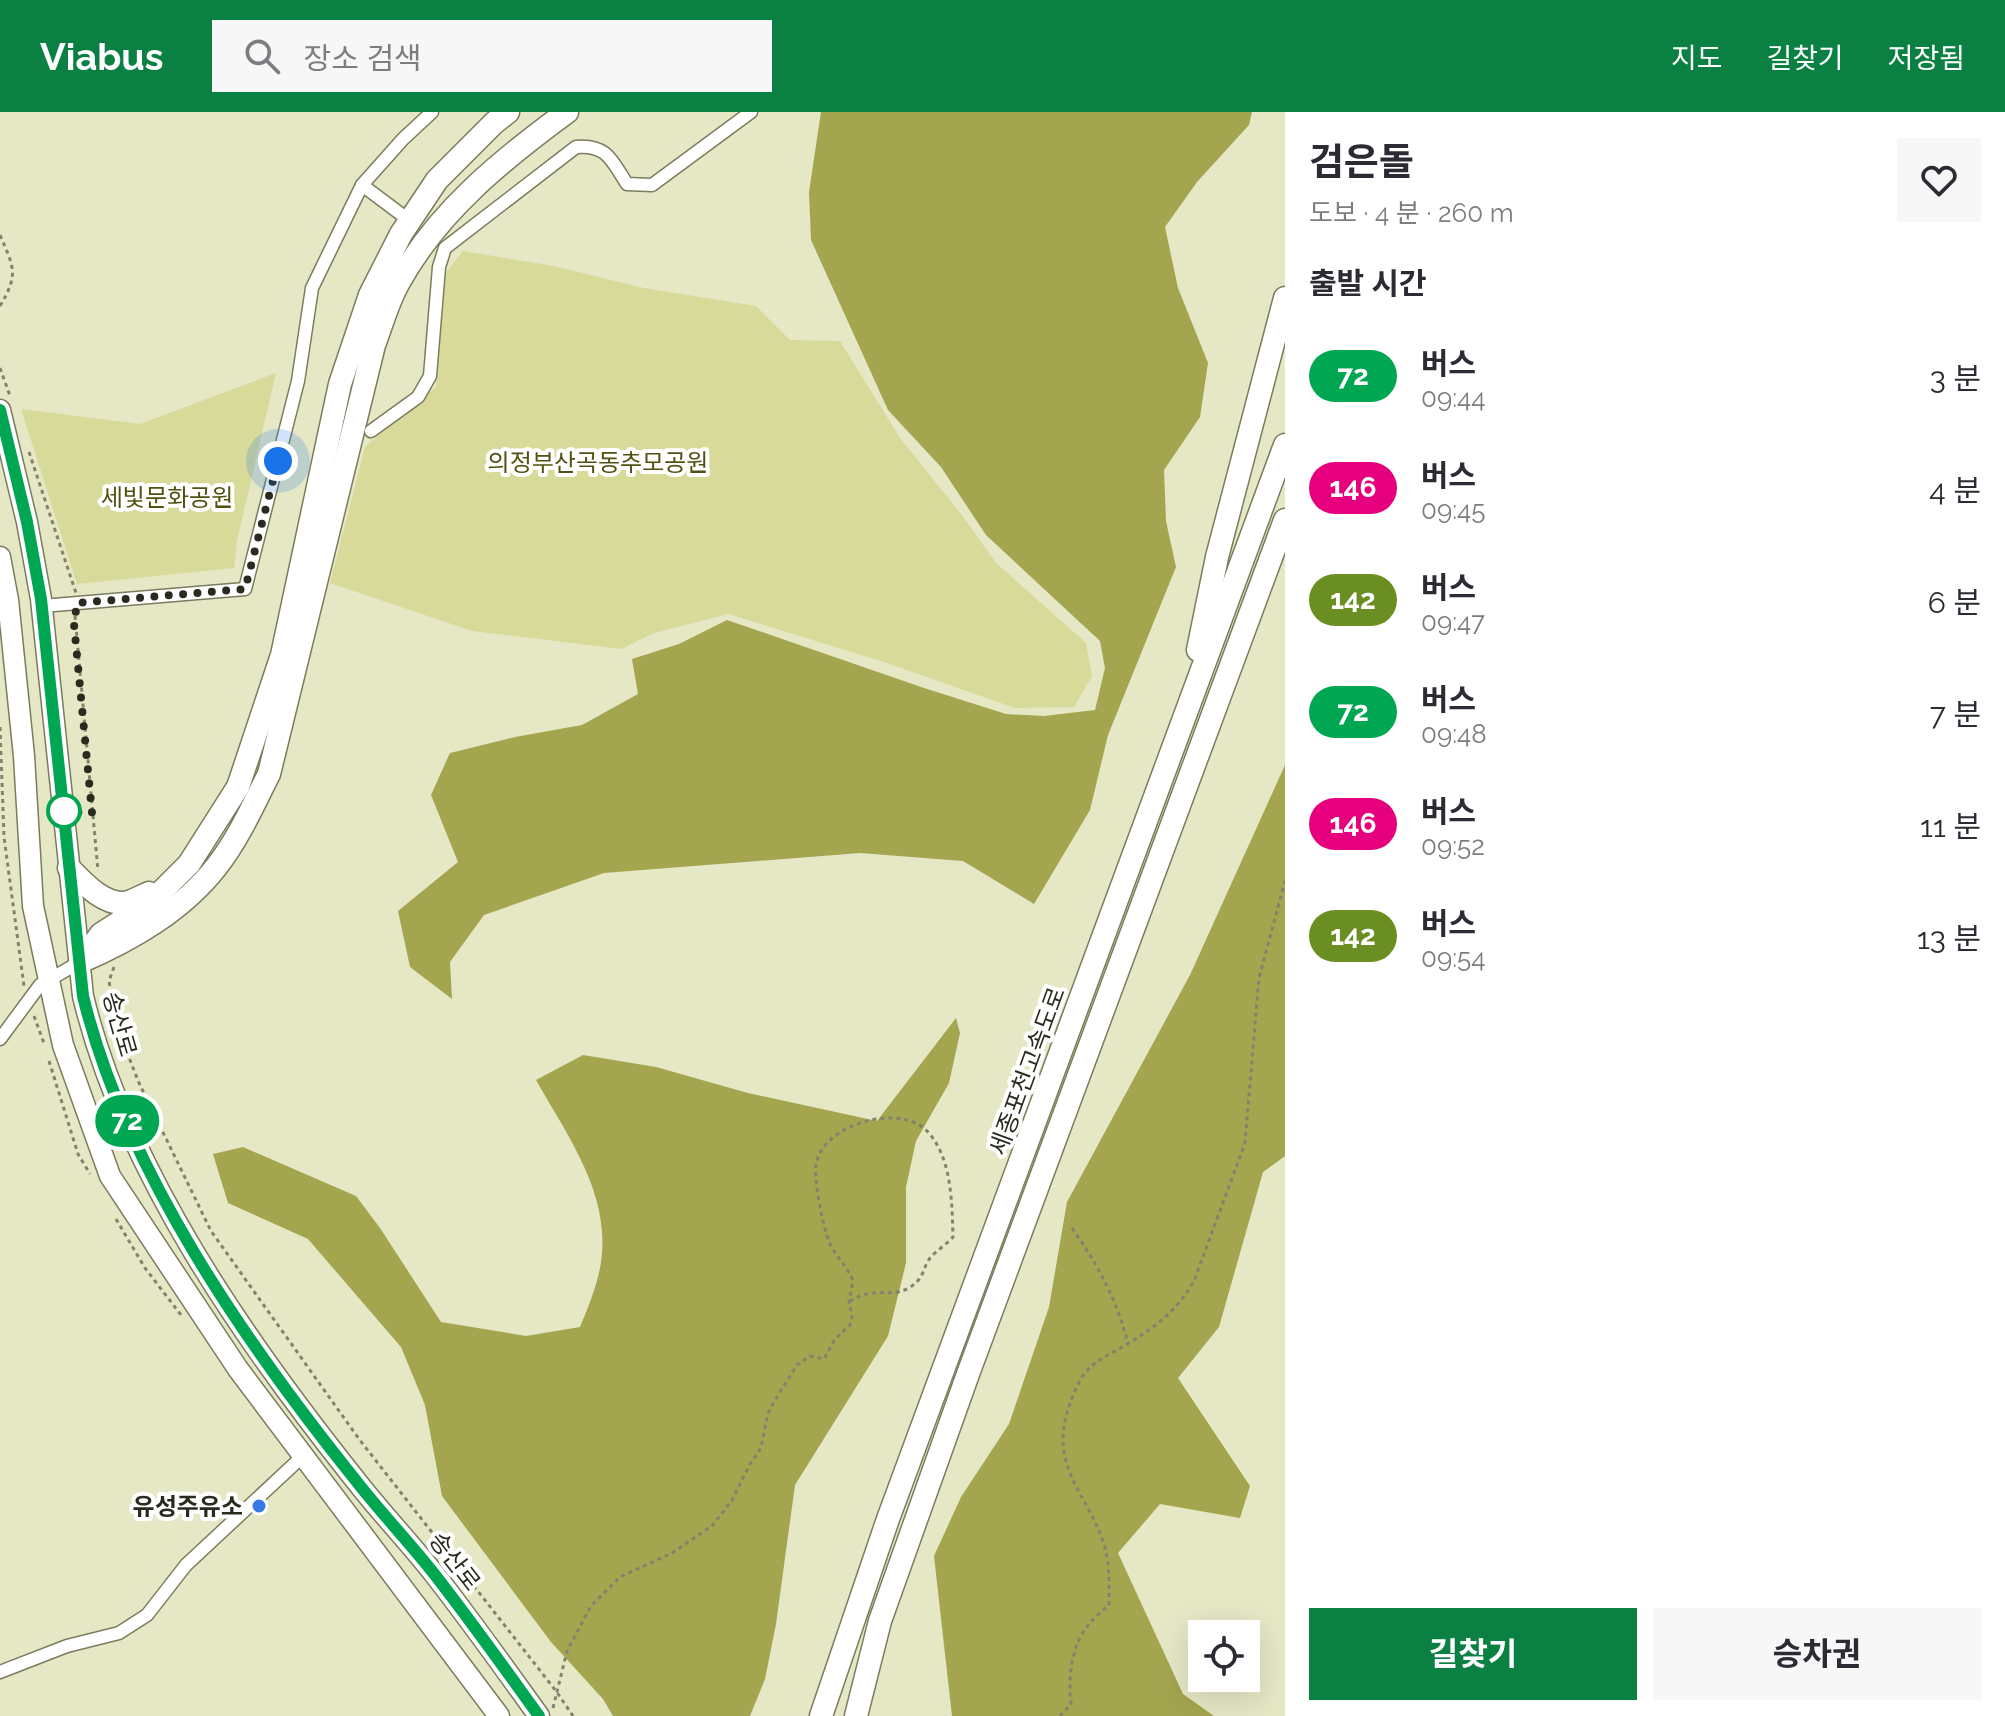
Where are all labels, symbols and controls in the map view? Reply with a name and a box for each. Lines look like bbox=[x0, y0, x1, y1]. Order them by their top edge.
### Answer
search box bbox=[212, 20, 772, 92]
text: Viabus bbox=[40, 34, 164, 79]
icon: search bbox=[240, 34, 284, 78]
text: 장소 검색 bbox=[304, 41, 422, 76]
text: 지도 bbox=[1671, 42, 1722, 75]
text: 길찾기 bbox=[1766, 42, 1844, 75]
text: 저장됨 bbox=[1888, 42, 1965, 75]
button: heart bbox=[1897, 138, 1981, 222]
text: 검은돌 bbox=[1309, 139, 1414, 184]
text: 도보 · 4 분 · 260 m bbox=[1309, 198, 1514, 228]
text: 출발 시간 bbox=[1309, 266, 1427, 301]
text: 버스 bbox=[1421, 346, 1476, 381]
text: 72 bbox=[1337, 359, 1369, 392]
text: 3 분 bbox=[1930, 361, 1981, 396]
text: 09:44 bbox=[1421, 383, 1485, 413]
your location bbox=[258, 441, 298, 481]
park label: 의정부산곡동추모공원 bbox=[488, 448, 708, 477]
text: 버스 bbox=[1421, 458, 1476, 493]
text: 146 bbox=[1330, 471, 1376, 504]
text: 4 분 bbox=[1929, 473, 1981, 508]
park label: 세빛문화공원 bbox=[101, 483, 233, 512]
text: 09:45 bbox=[1421, 495, 1485, 525]
text: 버스 bbox=[1421, 570, 1476, 605]
text: 142 bbox=[1330, 583, 1376, 616]
text: 6 분 bbox=[1928, 585, 1981, 620]
text: 09:47 bbox=[1421, 607, 1485, 637]
text: 버스 bbox=[1421, 682, 1476, 717]
text: 72 bbox=[1337, 695, 1369, 728]
text: 7 분 bbox=[1930, 697, 1981, 732]
text: 09:48 bbox=[1421, 719, 1487, 749]
unlabelled marker bbox=[47, 794, 81, 828]
text: 버스 bbox=[1421, 794, 1476, 829]
text: 146 bbox=[1330, 807, 1376, 840]
text: 11 분 bbox=[1920, 809, 1981, 844]
text: 09:52 bbox=[1421, 831, 1485, 861]
text: 버스 bbox=[1421, 906, 1476, 941]
text: 142 bbox=[1330, 919, 1376, 952]
text: 13 분 bbox=[1917, 921, 1981, 956]
text: 09:54 bbox=[1421, 943, 1485, 973]
street label: 세종포천고속도로 bbox=[983, 983, 1071, 1159]
street label: 송산로 bbox=[97, 988, 143, 1060]
line badge: 72 bbox=[91, 1095, 163, 1147]
text: 72 bbox=[111, 1104, 143, 1137]
place label: 유성주유소 bbox=[133, 1492, 243, 1521]
marker: 유성주유소 bbox=[250, 1497, 268, 1515]
street label: 송산로 bbox=[423, 1526, 487, 1596]
button: 길찾기 bbox=[1309, 1608, 1637, 1700]
button: 승차권 bbox=[1653, 1608, 1981, 1700]
map controls bbox=[1188, 1620, 1260, 1692]
button: locate bbox=[1188, 1620, 1260, 1692]

